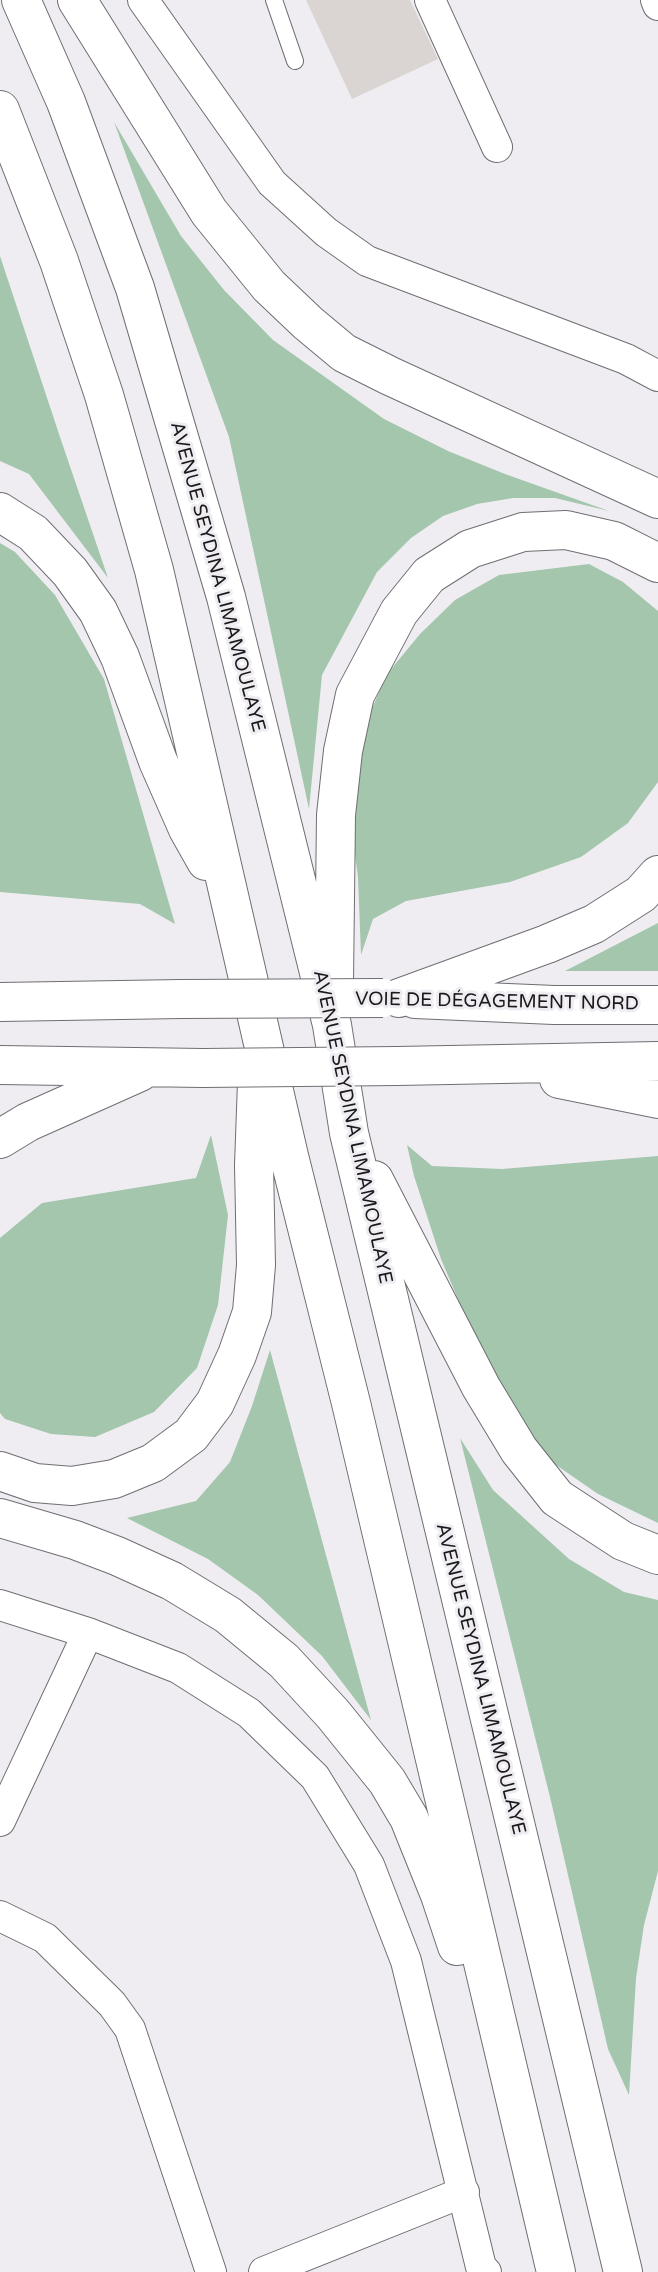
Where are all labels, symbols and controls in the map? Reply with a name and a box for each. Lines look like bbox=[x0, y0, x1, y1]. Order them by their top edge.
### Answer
street label: AVENUE SEYDINA LIMAMOULAYE bbox=[165, 419, 269, 735]
street label: AVENUE SEYDINA LIMAMOULAYE bbox=[308, 968, 396, 1286]
street label: VOIE DE DÉGAGEMENT NORD bbox=[355, 988, 639, 1016]
street label: AVENUE SEYDINA LIMAMOULAYE bbox=[430, 1521, 530, 1837]

